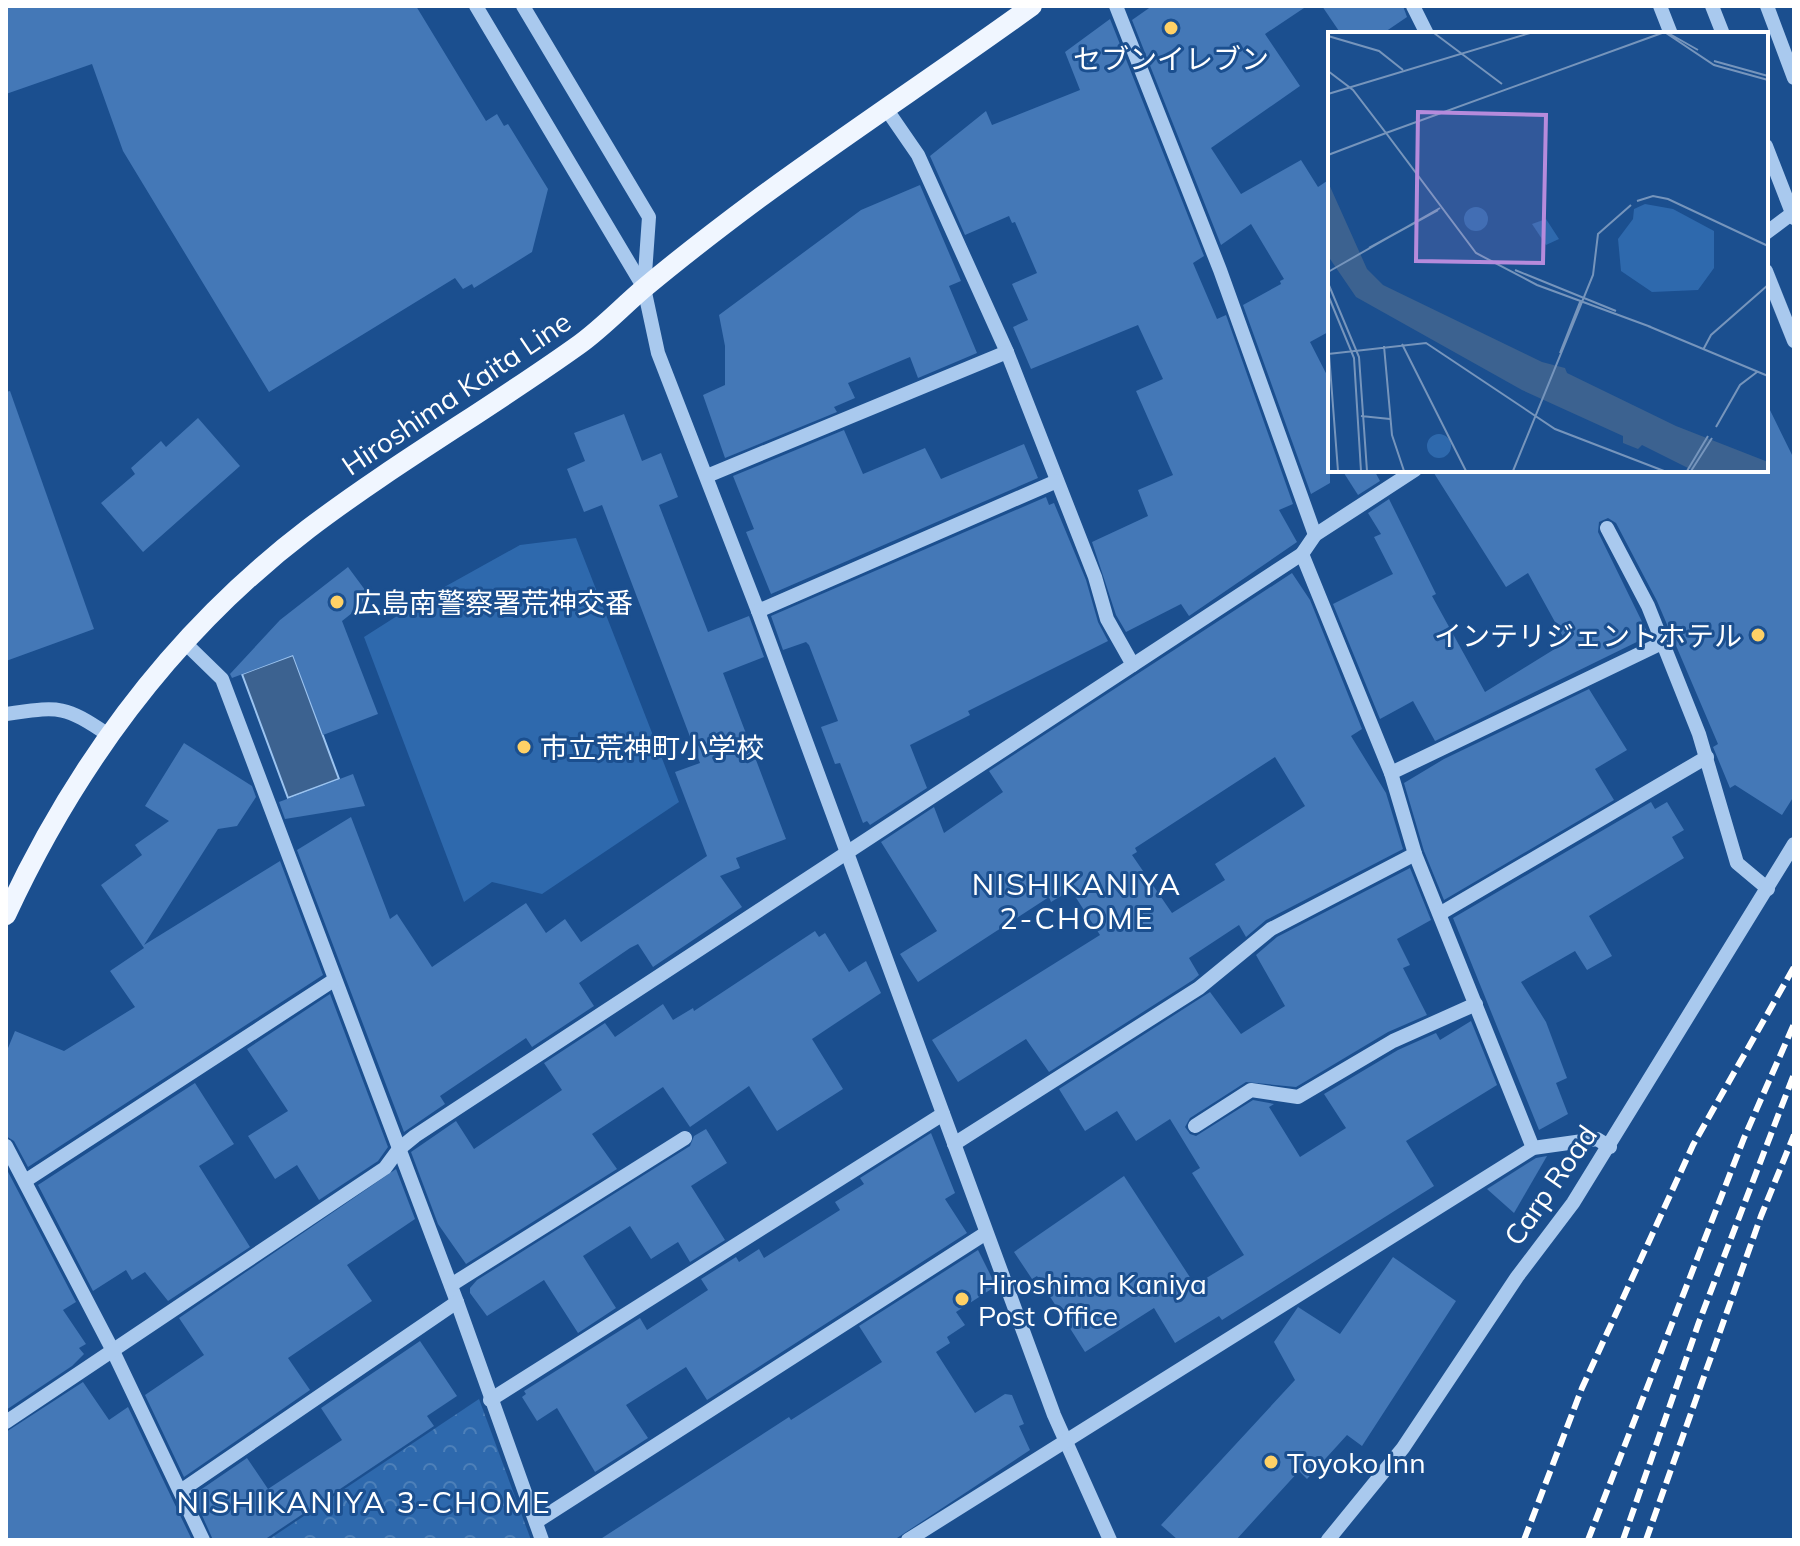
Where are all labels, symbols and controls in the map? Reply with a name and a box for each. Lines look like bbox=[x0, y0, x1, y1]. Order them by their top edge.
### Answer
marker: セブンイレブン bbox=[1162, 19, 1180, 37]
inset map bbox=[1328, 32, 1768, 472]
place label: セブンイレブン bbox=[1073, 41, 1269, 76]
street label: Hiroshima Kaita Line bbox=[335, 303, 577, 483]
place label: 広島南警察署荒神交番 bbox=[353, 585, 633, 620]
marker: 広島南警察署荒神交番 bbox=[328, 593, 346, 611]
place label: インテリジェントホテル bbox=[1434, 618, 1742, 653]
marker: インテリジェントホテル bbox=[1749, 626, 1767, 644]
place label: 市立荒神町小学校 bbox=[540, 730, 764, 765]
marker: 市立荒神町小学校 bbox=[515, 738, 533, 756]
district label: NISHIKANIYA 2-CHOME bbox=[972, 865, 1182, 937]
street label: Carp Road bbox=[1496, 1118, 1604, 1252]
place label: Hiroshima Kaniya Post Office bbox=[978, 1266, 1207, 1333]
marker: Hiroshima Kaniya Post Office bbox=[953, 1290, 971, 1308]
place label: Toyoko Inn bbox=[1287, 1445, 1426, 1480]
marker: Toyoko Inn bbox=[1262, 1453, 1280, 1471]
district label: NISHIKANIYA 3-CHOME bbox=[176, 1483, 552, 1521]

